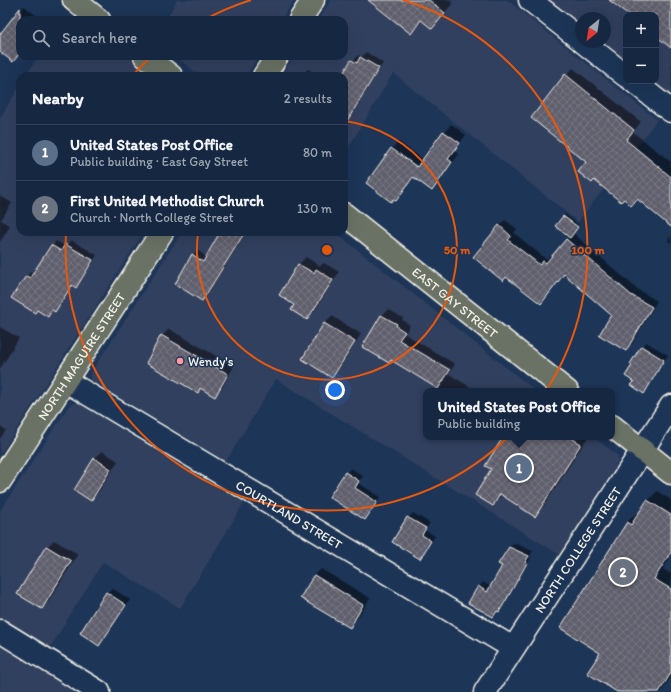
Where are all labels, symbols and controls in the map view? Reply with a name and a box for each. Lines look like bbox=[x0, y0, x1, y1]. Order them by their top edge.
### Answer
north arrow bbox=[575, 12, 611, 48]
map controls bbox=[623, 12, 659, 84]
button: + bbox=[623, 12, 659, 48]
search box bbox=[16, 16, 348, 60]
icon: search bbox=[30, 27, 52, 49]
text: Search here bbox=[62, 29, 137, 47]
button: − bbox=[623, 48, 659, 84]
text: Nearby bbox=[32, 88, 84, 108]
text: 2 results bbox=[284, 91, 332, 106]
text: United States Post Office bbox=[70, 136, 233, 154]
text: 1 bbox=[42, 145, 48, 160]
text: 80 m bbox=[303, 145, 332, 160]
text: Public building · East Gay Street bbox=[70, 154, 248, 169]
text: First United Methodist Church bbox=[70, 192, 264, 210]
text: 2 bbox=[42, 201, 48, 216]
text: 130 m bbox=[297, 201, 332, 216]
text: Church · North College Street bbox=[70, 210, 234, 225]
centre of rings bbox=[320, 243, 334, 257]
text: 50 m bbox=[444, 243, 471, 257]
text: 100 m bbox=[571, 243, 605, 257]
street label: EAST GAY STREET bbox=[409, 264, 502, 341]
street label: NORTH MAGUIRE STREET bbox=[34, 289, 129, 423]
place label: Wendy's bbox=[188, 354, 234, 369]
marker: Wendy's bbox=[175, 356, 185, 366]
your location bbox=[325, 380, 345, 400]
popup bbox=[423, 388, 615, 440]
text: United States Post Office bbox=[438, 398, 600, 416]
text: Public building bbox=[438, 416, 520, 431]
pin: 1 bbox=[506, 453, 532, 483]
street label: COURTLAND STREET bbox=[233, 477, 346, 552]
street label: NORTH COLLEGE STREET bbox=[531, 483, 624, 615]
pin: 2 bbox=[610, 557, 636, 587]

